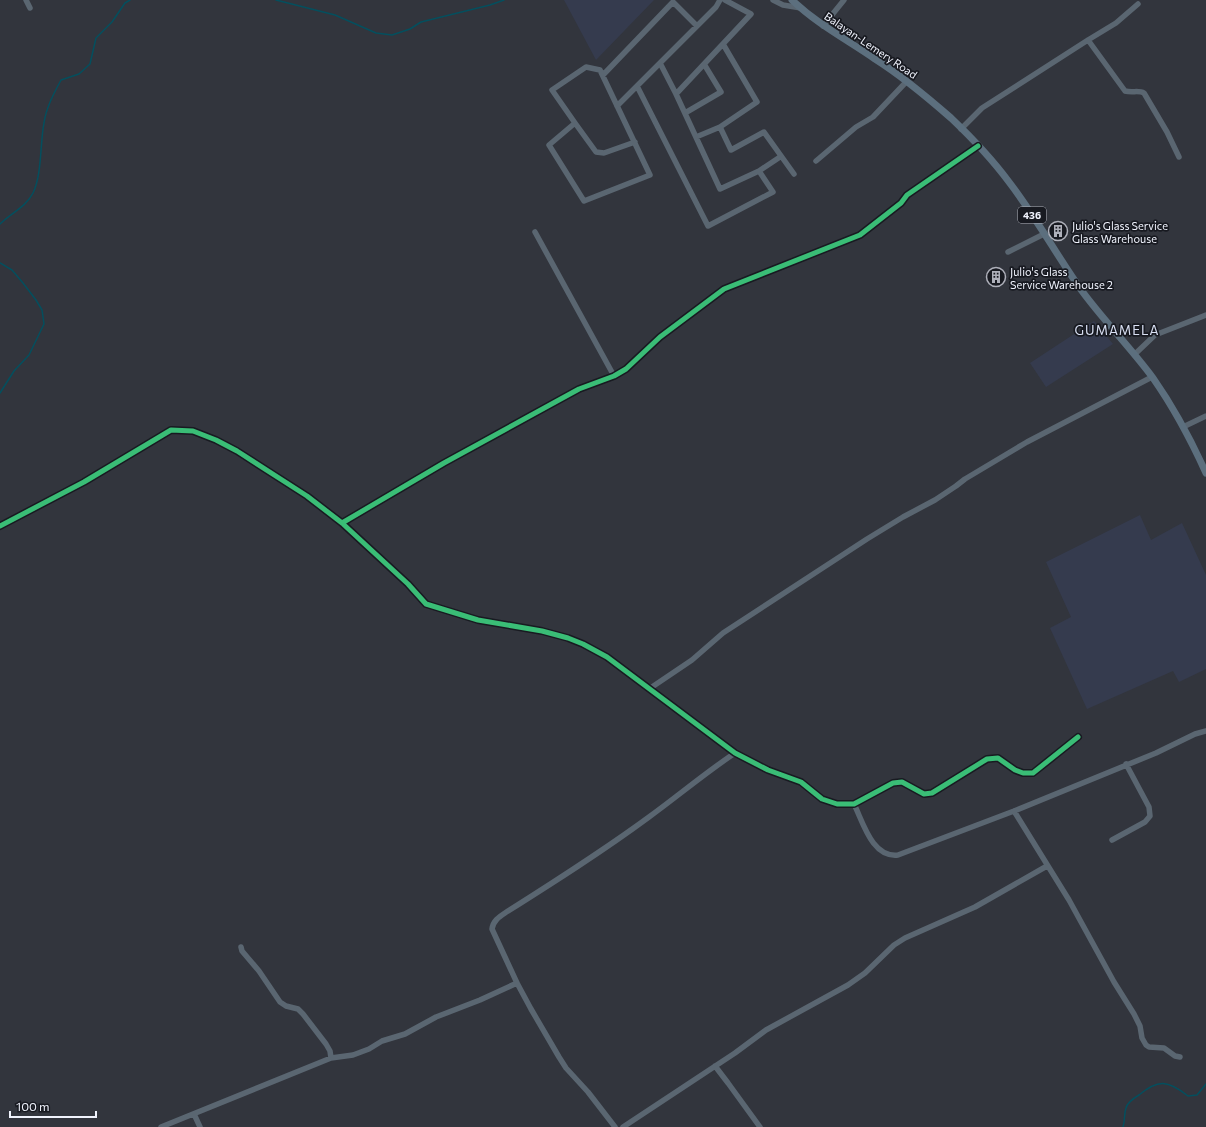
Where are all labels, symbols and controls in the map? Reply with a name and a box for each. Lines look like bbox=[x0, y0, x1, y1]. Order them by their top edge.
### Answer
street label: Balayan-Lemery Road bbox=[822, 9, 920, 81]
road number: 436 bbox=[1018, 207, 1046, 223]
place label: Julio's Glass Service Glass Warehouse bbox=[1072, 219, 1168, 245]
building icon: Julio's Glass Service Glass Warehouse bbox=[1047, 220, 1069, 242]
place label: Julio's Glass Service Warehouse 2 bbox=[1010, 265, 1113, 291]
building icon: Julio's Glass Service Warehouse 2 bbox=[985, 266, 1007, 288]
district label: GUMAMELA bbox=[1075, 322, 1159, 338]
scale bar bbox=[10, 1093, 96, 1119]
text: 100 m bbox=[16, 1099, 50, 1113]

